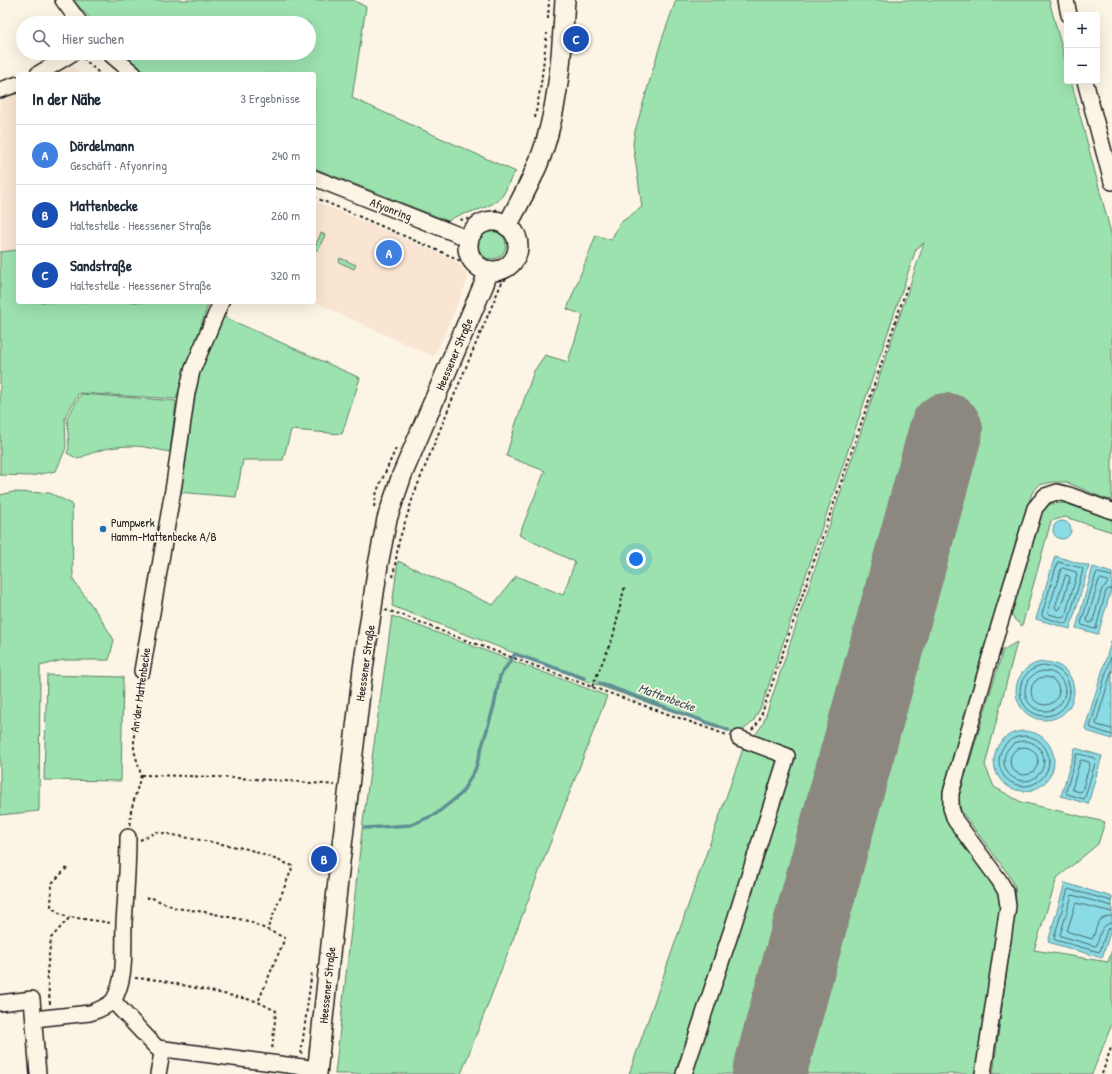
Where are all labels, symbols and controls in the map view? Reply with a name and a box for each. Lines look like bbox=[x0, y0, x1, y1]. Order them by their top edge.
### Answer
map controls bbox=[1064, 12, 1100, 84]
button: + bbox=[1064, 12, 1100, 48]
search box bbox=[16, 16, 316, 60]
pin: C bbox=[563, 24, 589, 54]
icon: search bbox=[30, 27, 52, 49]
text: Hier suchen bbox=[62, 28, 124, 49]
button: − bbox=[1064, 48, 1100, 84]
text: In der Nähe bbox=[32, 87, 101, 110]
text: 3 Ergebnisse bbox=[240, 89, 300, 107]
text: Dördelmann bbox=[70, 135, 134, 156]
text: A bbox=[42, 146, 48, 164]
text: 240 m bbox=[271, 146, 300, 164]
text: Geschäft · Afyonring bbox=[70, 156, 167, 174]
street label: Afyonring bbox=[368, 193, 414, 225]
text: Mattenbecke bbox=[70, 195, 138, 216]
text: B bbox=[42, 206, 48, 224]
text: 260 m bbox=[271, 206, 300, 224]
text: Haltestelle · Heessener Straße bbox=[70, 216, 212, 234]
pin: A bbox=[376, 238, 402, 268]
text: Sandstraße bbox=[70, 255, 132, 276]
text: C bbox=[41, 266, 49, 284]
text: 320 m bbox=[270, 266, 300, 284]
text: Haltestelle · Heessener Straße bbox=[70, 276, 212, 294]
street label: Heessener Straße bbox=[431, 315, 477, 393]
place label: Pumpwerk Hamm-Mattenbecke A/B bbox=[111, 514, 217, 545]
marker: Pumpwerk Hamm-Mattenbecke A/B bbox=[98, 524, 108, 534]
your location bbox=[626, 549, 646, 569]
street label: Heessener Straße bbox=[351, 624, 379, 702]
street label: An der Mattenbecke bbox=[126, 646, 154, 733]
water label: Mattenbecke bbox=[636, 678, 699, 716]
pin: B bbox=[311, 844, 337, 874]
street label: Heessener Straße bbox=[315, 946, 339, 1024]

